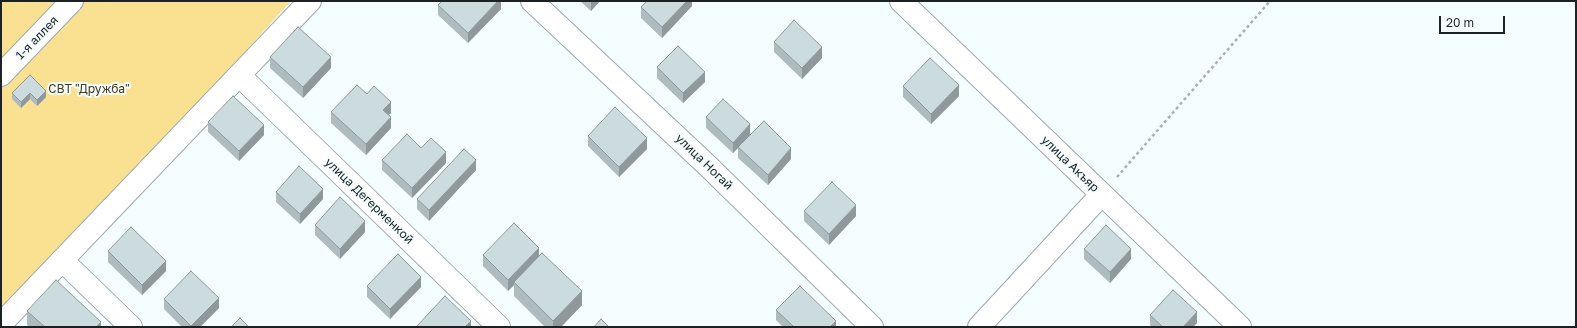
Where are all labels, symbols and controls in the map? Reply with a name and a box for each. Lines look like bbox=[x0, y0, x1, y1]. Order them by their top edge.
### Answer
scale bar bbox=[1441, 8, 1507, 34]
street label: 1-я аллея bbox=[13, 13, 61, 63]
text: 20 m bbox=[1446, 15, 1474, 30]
park label: СВТ "Дружба" bbox=[48, 82, 130, 96]
street label: улица Ногай bbox=[672, 131, 736, 193]
street label: улица Акъяр bbox=[1038, 133, 1102, 195]
street label: улица Дегерменкой bbox=[322, 155, 416, 247]

